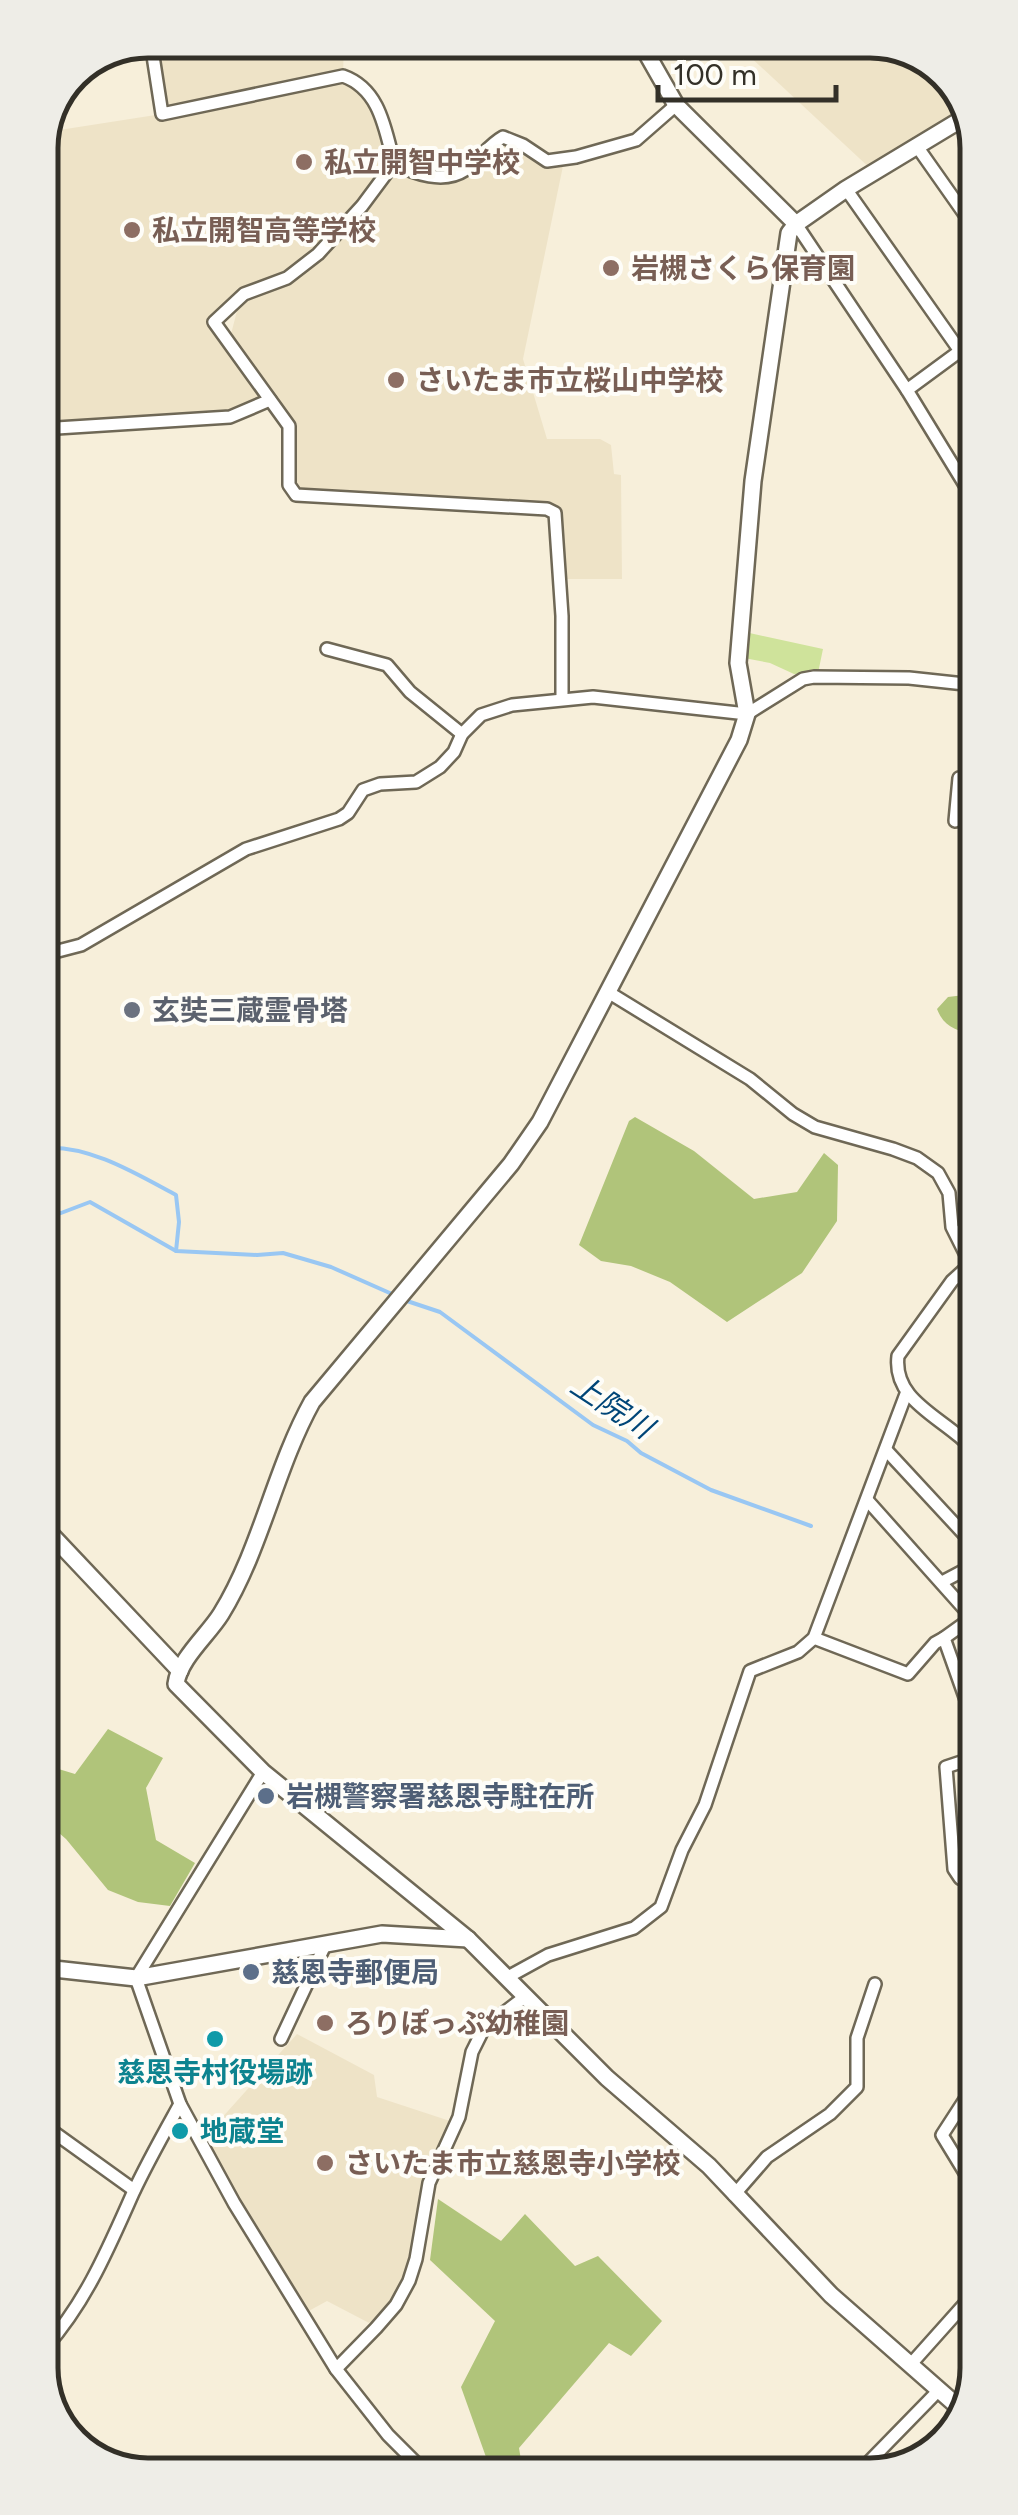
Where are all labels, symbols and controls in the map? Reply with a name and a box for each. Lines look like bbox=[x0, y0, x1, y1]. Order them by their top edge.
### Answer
scale bar bbox=[658, 40, 836, 102]
text: 100 m bbox=[673, 56, 757, 93]
place label: 私立開智中学校 bbox=[324, 145, 520, 179]
marker: 私立開智中学校 bbox=[293, 151, 315, 173]
place label: 私立開智高等学校 bbox=[152, 213, 376, 247]
marker: 私立開智高等学校 bbox=[121, 219, 143, 241]
place label: 岩槻さくら保育園 bbox=[631, 251, 855, 285]
marker: 岩槻さくら保育園 bbox=[600, 257, 622, 279]
place label: さいたま市立桜山中学校 bbox=[416, 363, 723, 397]
marker: さいたま市立桜山中学校 bbox=[385, 369, 407, 391]
place label: 玄奘三蔵霊骨塔 bbox=[152, 993, 348, 1027]
marker: 玄奘三蔵霊骨塔 bbox=[121, 999, 143, 1021]
water label: 上院川 bbox=[564, 1366, 662, 1448]
place label: 岩槻警察署慈恩寺駐在所 bbox=[286, 1779, 594, 1813]
marker: 岩槻警察署慈恩寺駐在所 bbox=[255, 1785, 277, 1807]
place label: 慈恩寺郵便局 bbox=[271, 1955, 439, 1989]
marker: 慈恩寺郵便局 bbox=[240, 1961, 262, 1983]
place label: ろりぽっぷ幼稚園 bbox=[345, 2006, 569, 2040]
marker: ろりぽっぷ幼稚園 bbox=[314, 2012, 336, 2034]
marker: 慈恩寺村役場跡 bbox=[204, 2028, 226, 2050]
place label: 慈恩寺村役場跡 bbox=[117, 2055, 313, 2089]
place label: 地蔵堂 bbox=[200, 2114, 284, 2148]
marker: 地蔵堂 bbox=[169, 2120, 191, 2142]
place label: さいたま市立慈恩寺小学校 bbox=[345, 2146, 680, 2180]
marker: さいたま市立慈恩寺小学校 bbox=[314, 2152, 336, 2174]

